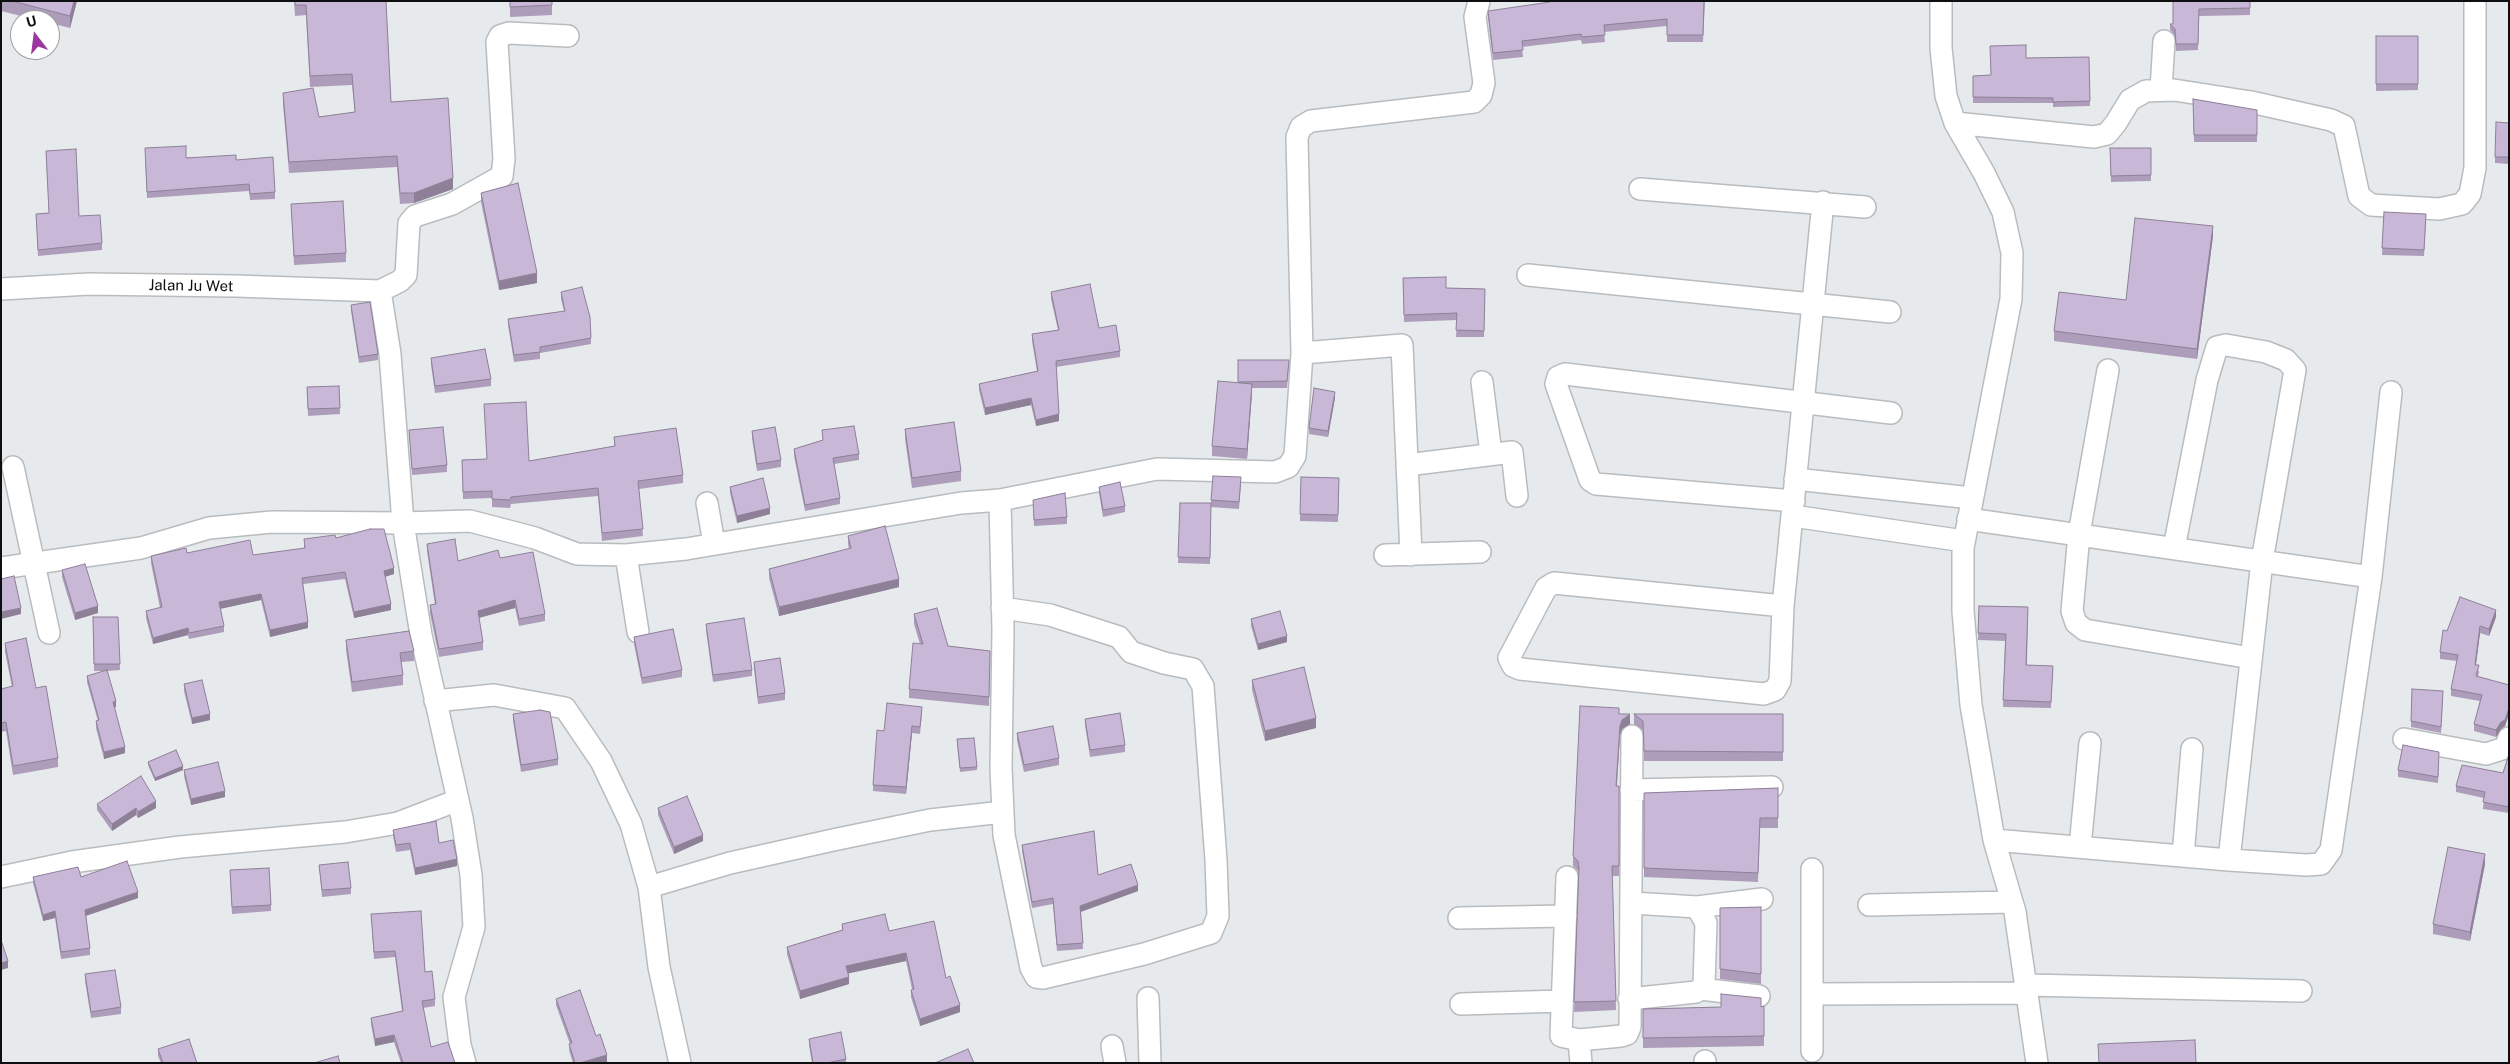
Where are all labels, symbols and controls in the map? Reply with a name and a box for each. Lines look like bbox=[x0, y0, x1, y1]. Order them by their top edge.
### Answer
north arrow bbox=[10, 10, 60, 60]
text: U bbox=[24, 12, 38, 31]
street label: Jalan Ju Wet bbox=[148, 276, 234, 296]

